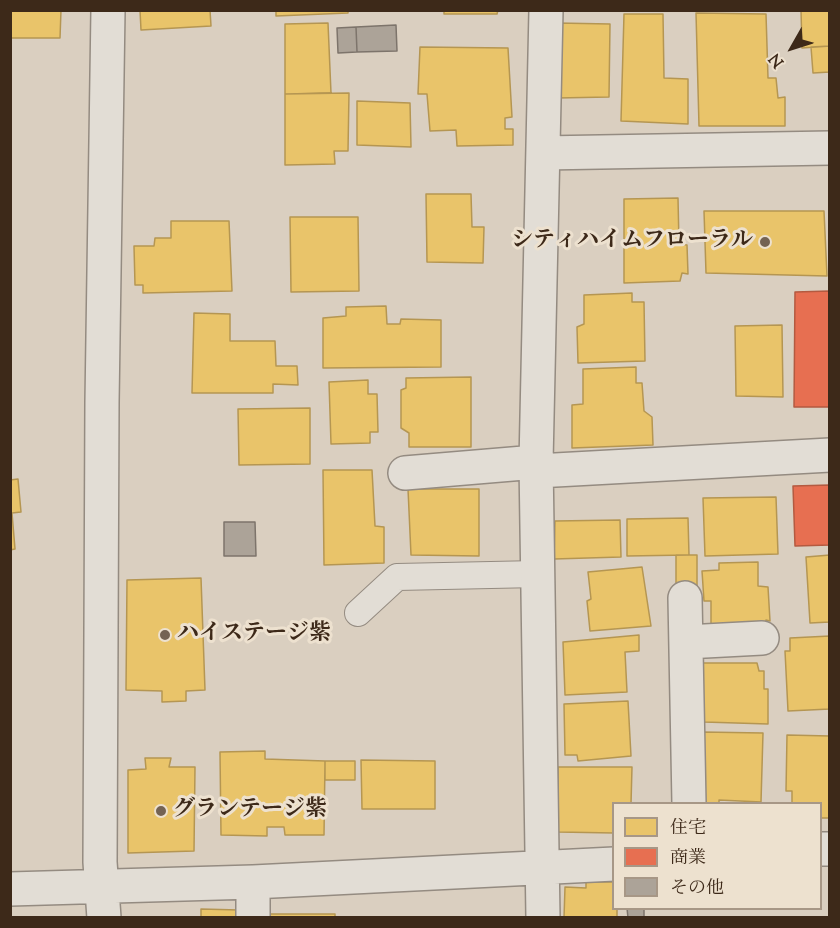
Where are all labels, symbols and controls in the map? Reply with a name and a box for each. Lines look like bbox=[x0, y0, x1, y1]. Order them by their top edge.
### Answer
north arrow bbox=[762, 18, 822, 78]
text: N bbox=[765, 47, 791, 72]
place label: シティハイムフローラル bbox=[511, 229, 753, 255]
marker: シティハイムフローラル bbox=[758, 235, 772, 249]
place label: ハイステージ紫 bbox=[177, 622, 331, 648]
marker: ハイステージ紫 bbox=[158, 628, 172, 642]
place label: グランテージ紫 bbox=[173, 798, 327, 824]
legend bbox=[612, 802, 822, 910]
marker: グランテージ紫 bbox=[154, 804, 168, 818]
text: 住宅 bbox=[670, 816, 706, 842]
text: 商業 bbox=[670, 846, 706, 872]
text: その他 bbox=[670, 876, 724, 902]

